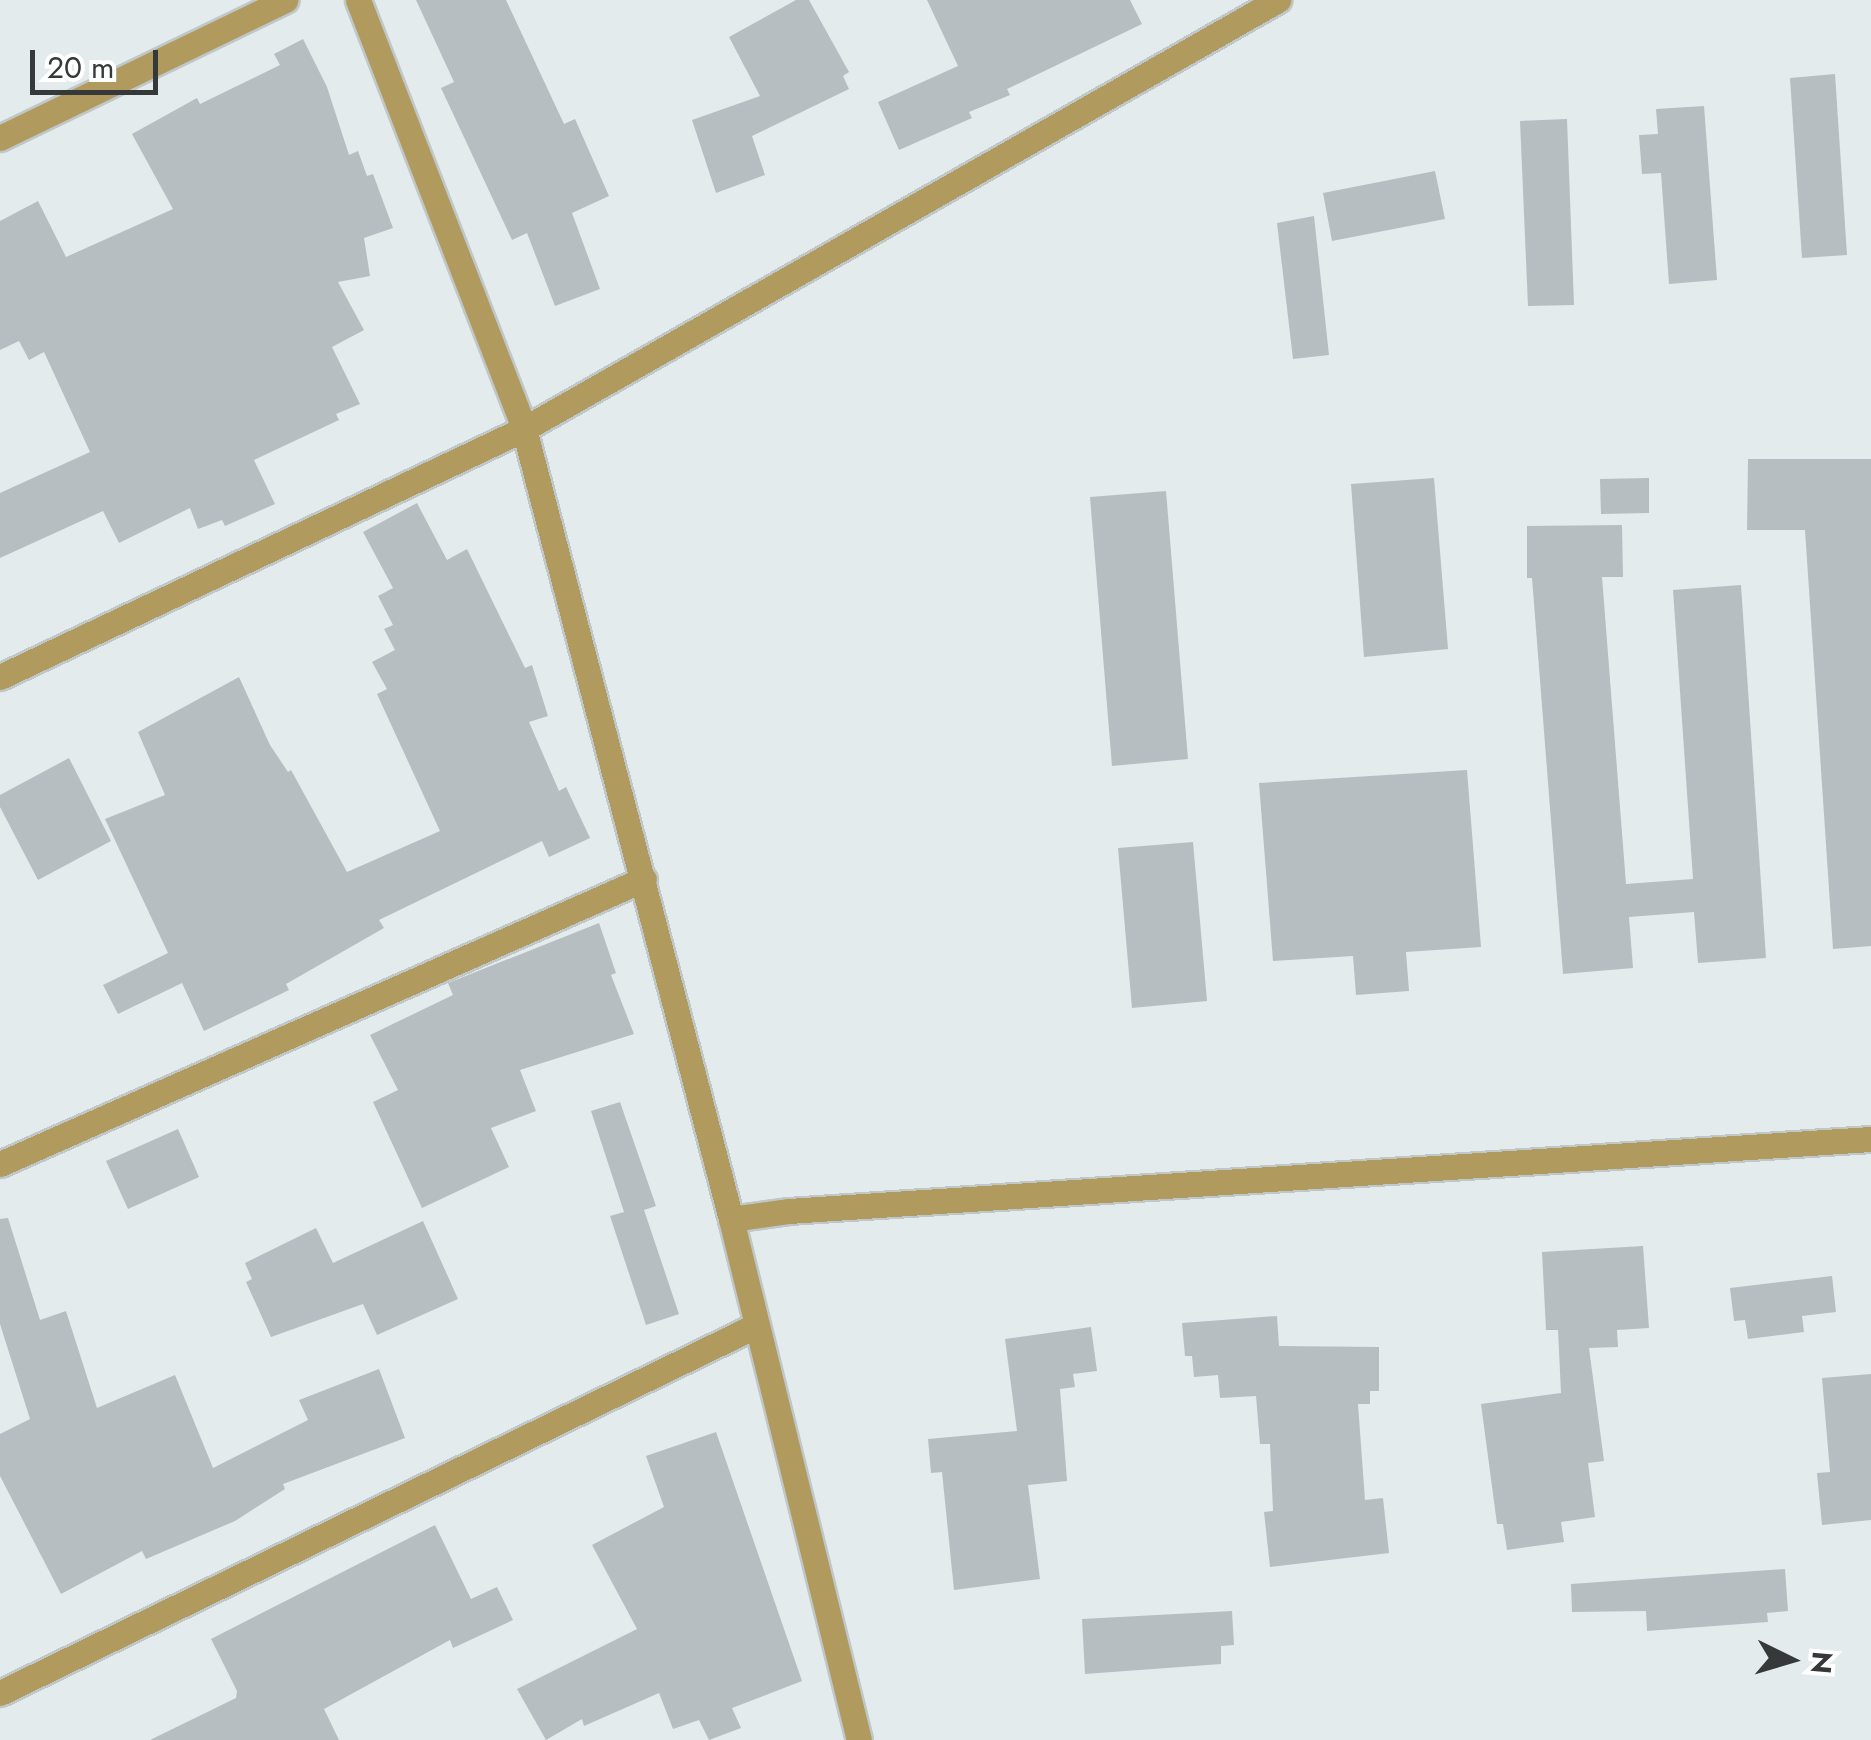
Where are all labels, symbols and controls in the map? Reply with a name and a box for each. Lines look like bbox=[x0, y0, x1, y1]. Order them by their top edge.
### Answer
scale bar bbox=[35, 30, 162, 92]
text: 20 m bbox=[47, 46, 114, 89]
north arrow bbox=[1741, 1610, 1841, 1710]
text: N bbox=[1800, 1650, 1843, 1676]

